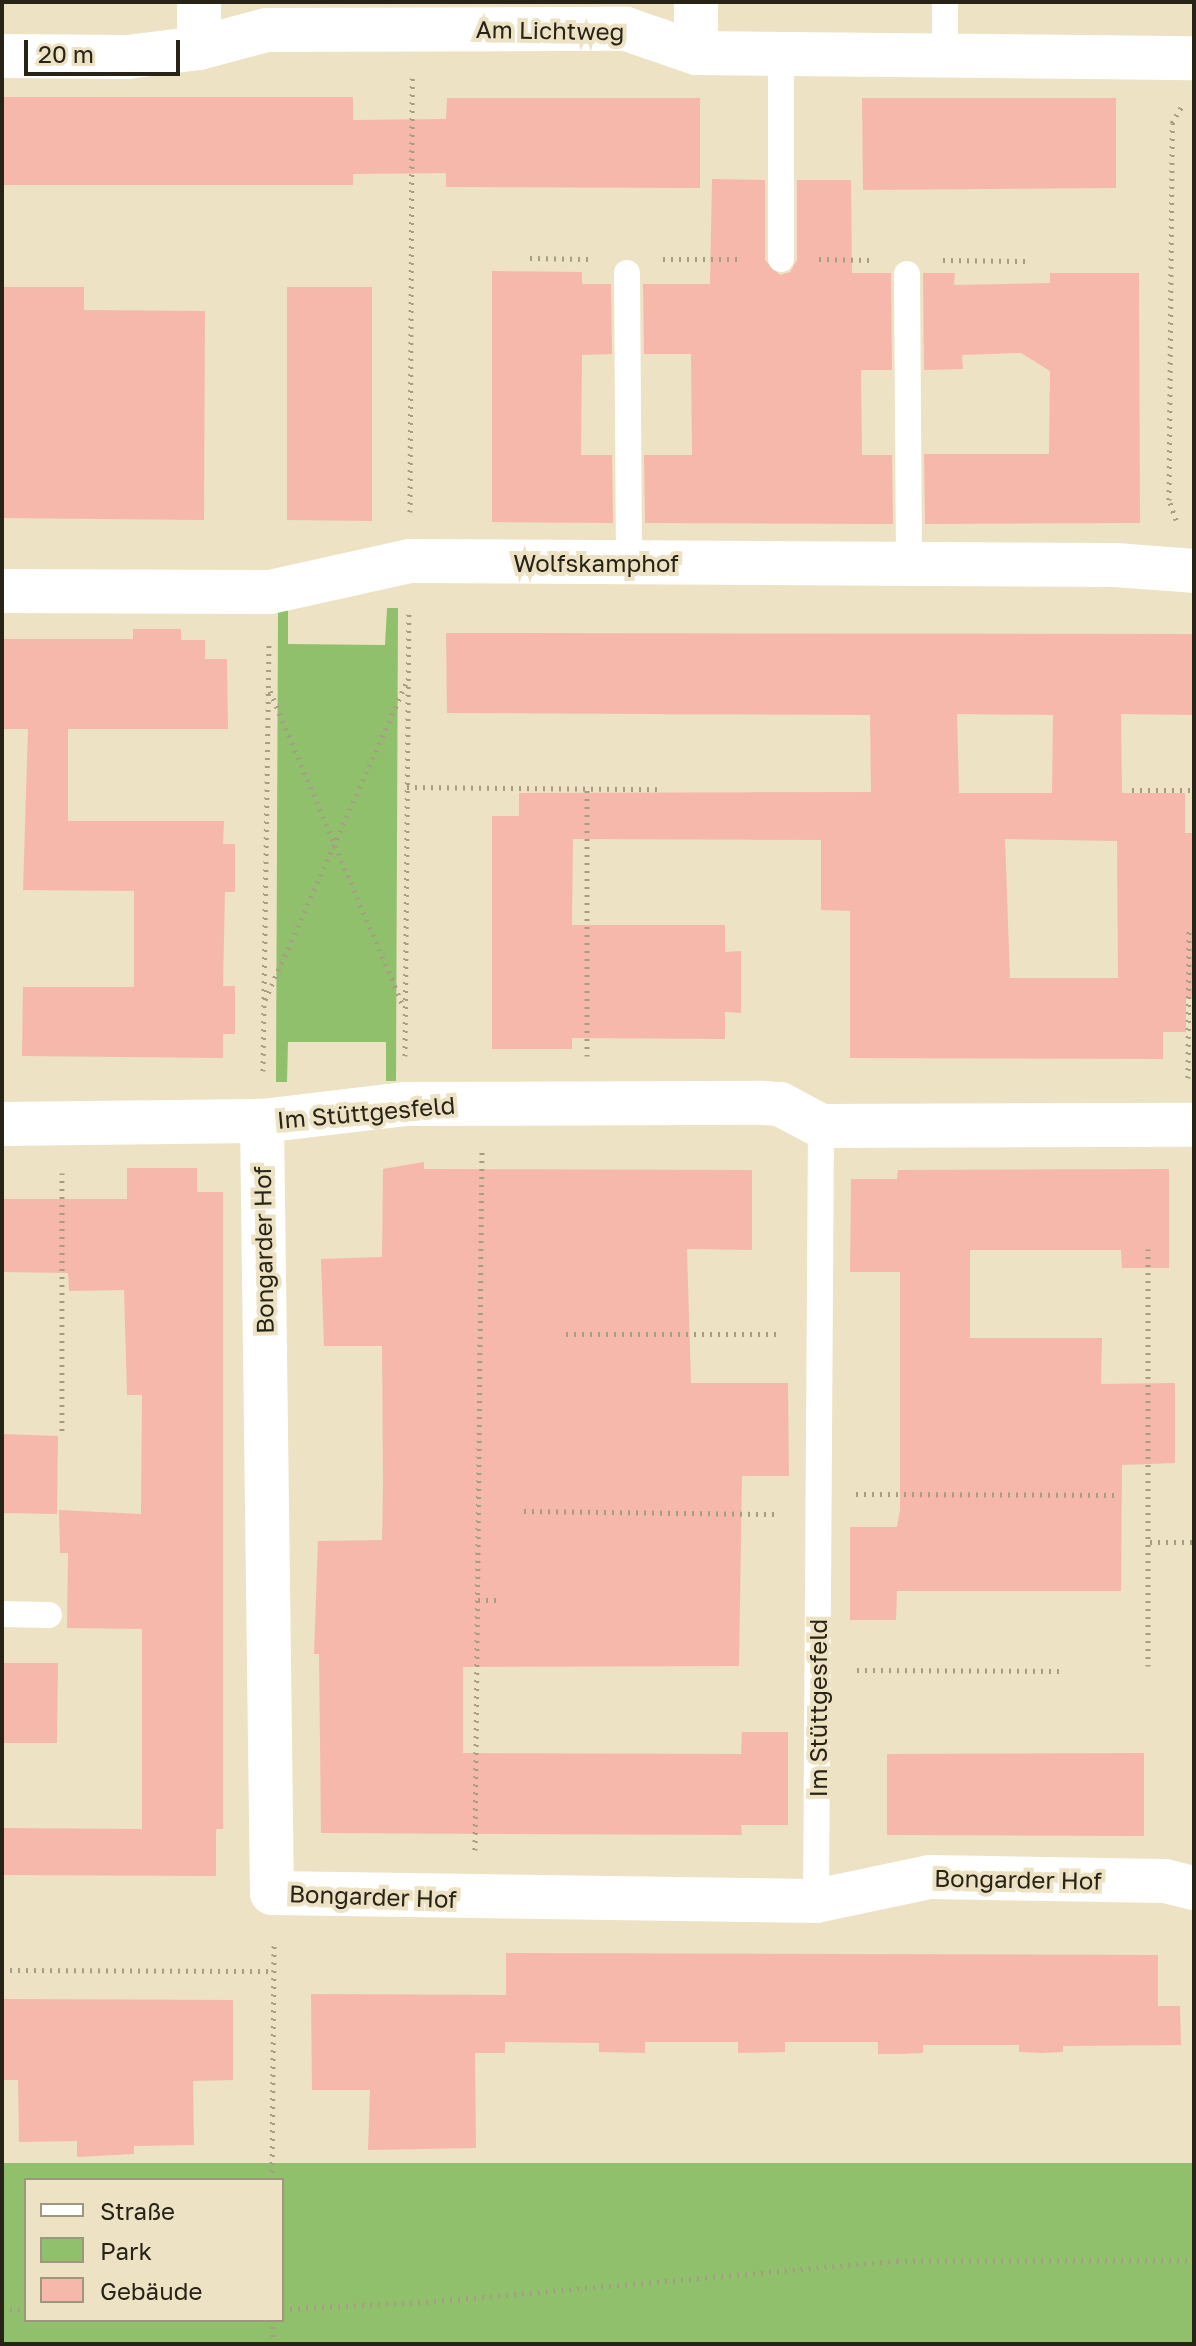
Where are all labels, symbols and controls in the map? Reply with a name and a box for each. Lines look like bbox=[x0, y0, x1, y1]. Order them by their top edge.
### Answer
street label: Am Lichtweg bbox=[475, 14, 625, 46]
scale bar bbox=[28, 24, 184, 74]
text: 20 m bbox=[38, 39, 94, 68]
street label: Wolfskamphof bbox=[513, 549, 679, 577]
street label: Im Stüttgesfeld bbox=[276, 1090, 456, 1134]
street label: Bongarder Hof bbox=[247, 1166, 279, 1334]
street label: Im Stüttgesfeld bbox=[804, 1619, 832, 1797]
street label: Bongarder Hof bbox=[934, 1863, 1102, 1895]
street label: Bongarder Hof bbox=[289, 1879, 457, 1913]
legend bbox=[24, 2178, 284, 2322]
text: Straße bbox=[100, 2196, 175, 2225]
text: Park bbox=[100, 2236, 152, 2265]
text: Gebäude bbox=[100, 2276, 202, 2305]

